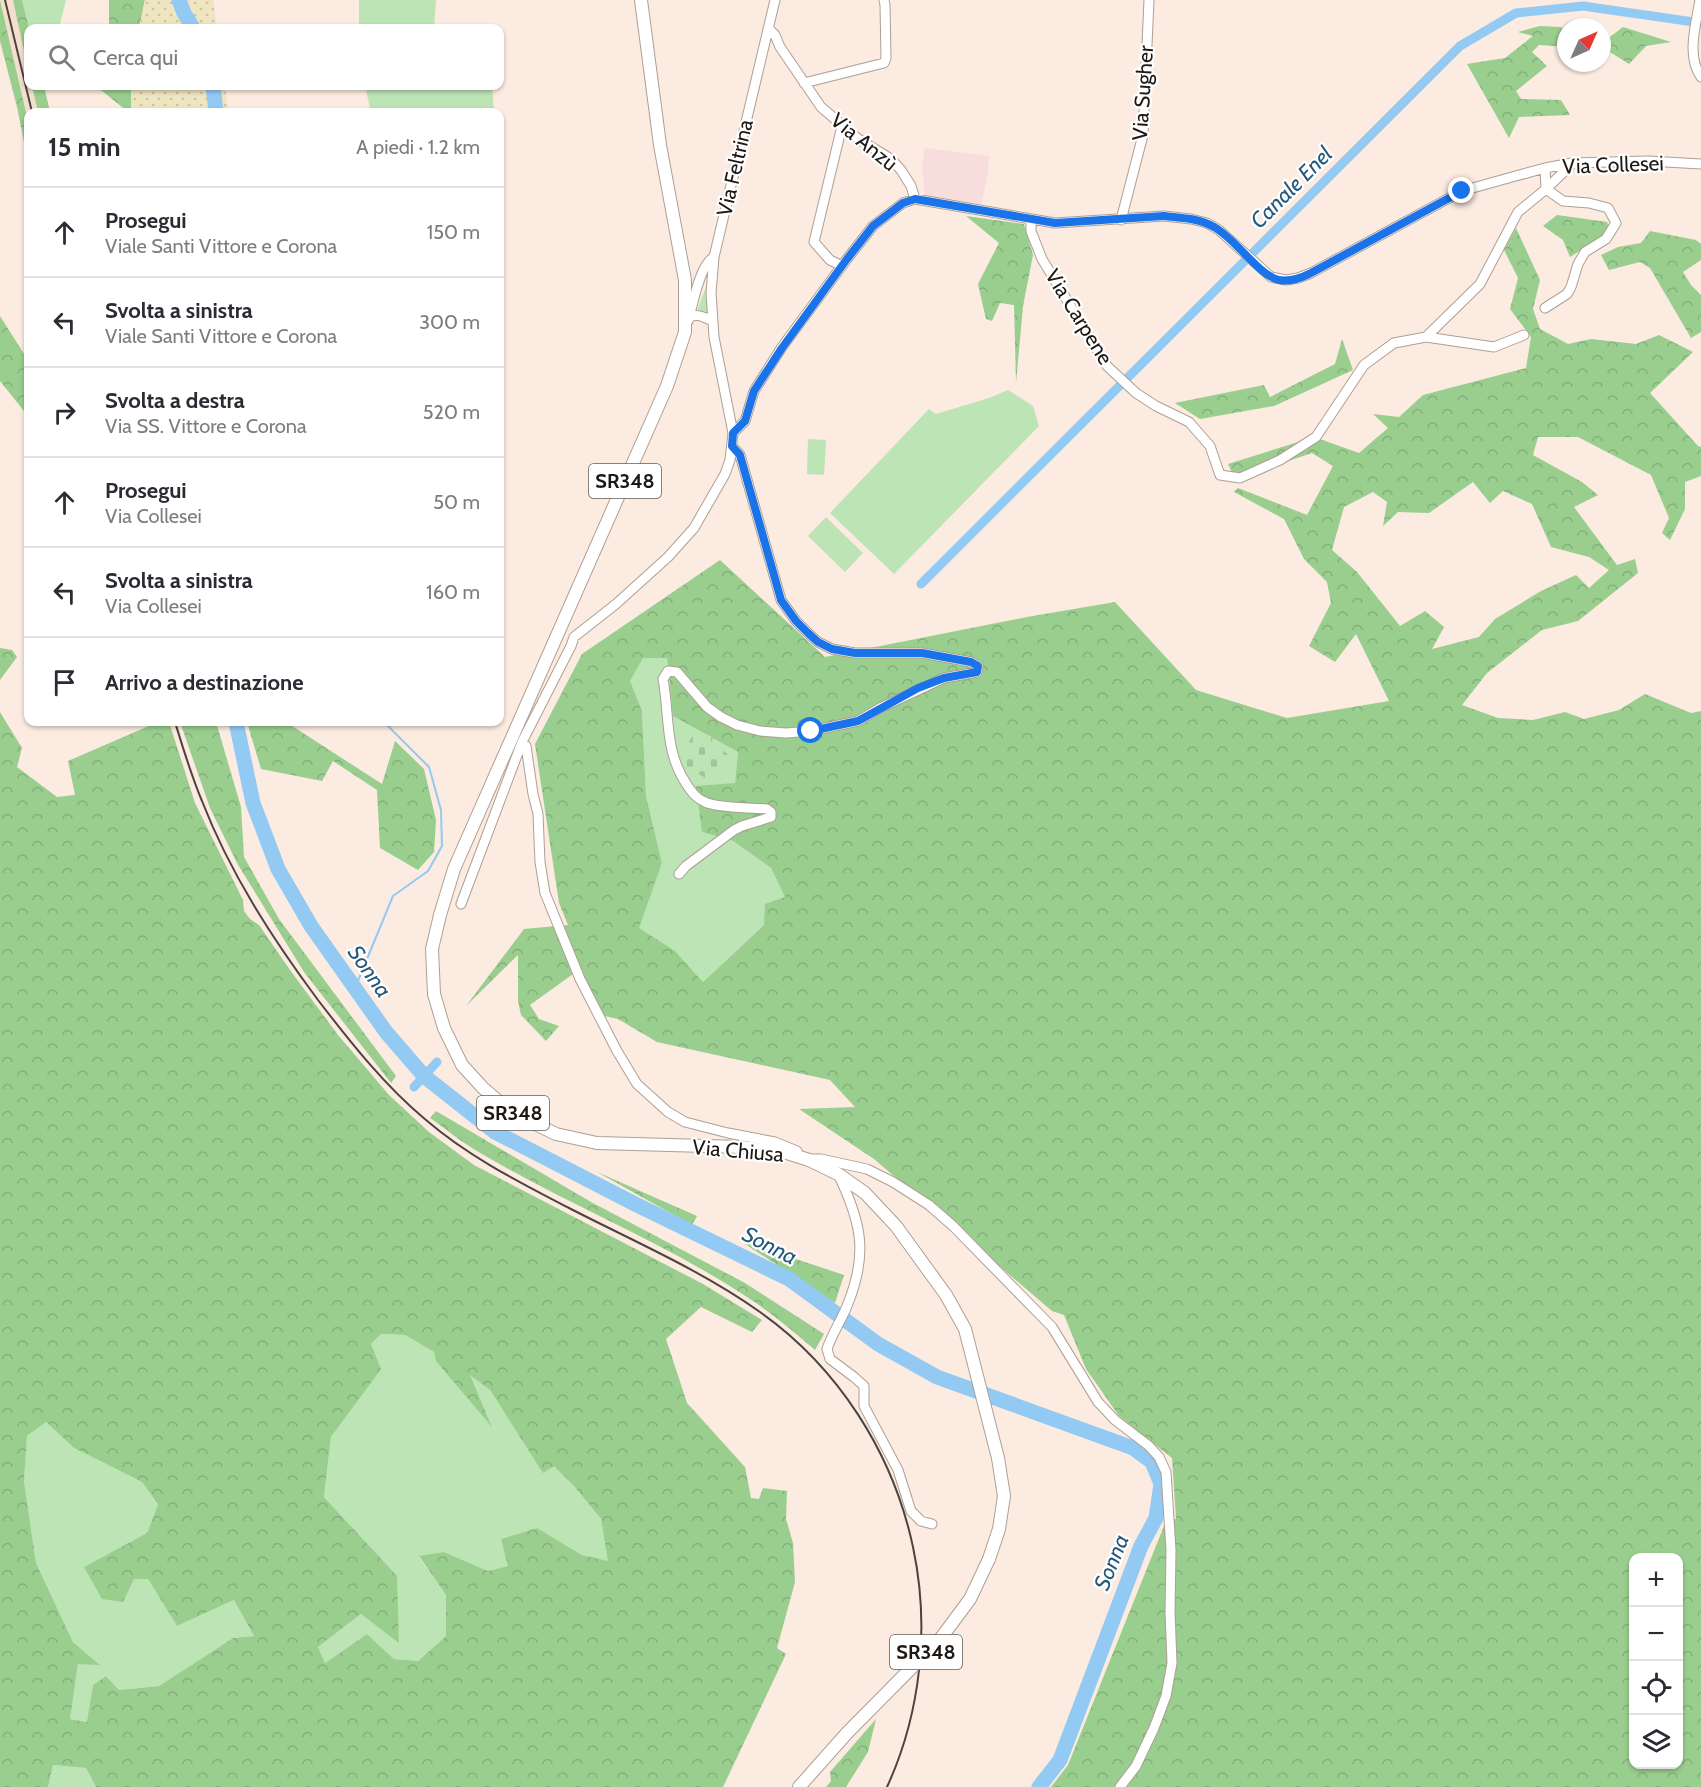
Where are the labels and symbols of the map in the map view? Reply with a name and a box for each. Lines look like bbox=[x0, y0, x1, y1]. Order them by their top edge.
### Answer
north arrow bbox=[1557, 18, 1611, 72]
street label: Via Sugher bbox=[1127, 44, 1158, 141]
street label: Via Anzù bbox=[826, 107, 903, 176]
street label: Via Feltrina bbox=[711, 117, 758, 219]
water label: Canale Enel bbox=[1245, 140, 1339, 234]
street label: Via Collesei bbox=[1562, 150, 1664, 179]
route end bbox=[1448, 177, 1474, 203]
street label: Via Carpene bbox=[1040, 264, 1119, 369]
road number: SR348 bbox=[589, 464, 661, 498]
route start bbox=[797, 717, 823, 743]
water label: Sonna bbox=[342, 940, 397, 1003]
road number: SR348 bbox=[477, 1096, 549, 1130]
street label: Via Chiusa bbox=[691, 1134, 785, 1167]
water label: Sonna bbox=[738, 1220, 802, 1271]
water label: Sonna bbox=[1088, 1530, 1135, 1594]
road number: SR348 bbox=[890, 1635, 962, 1669]

